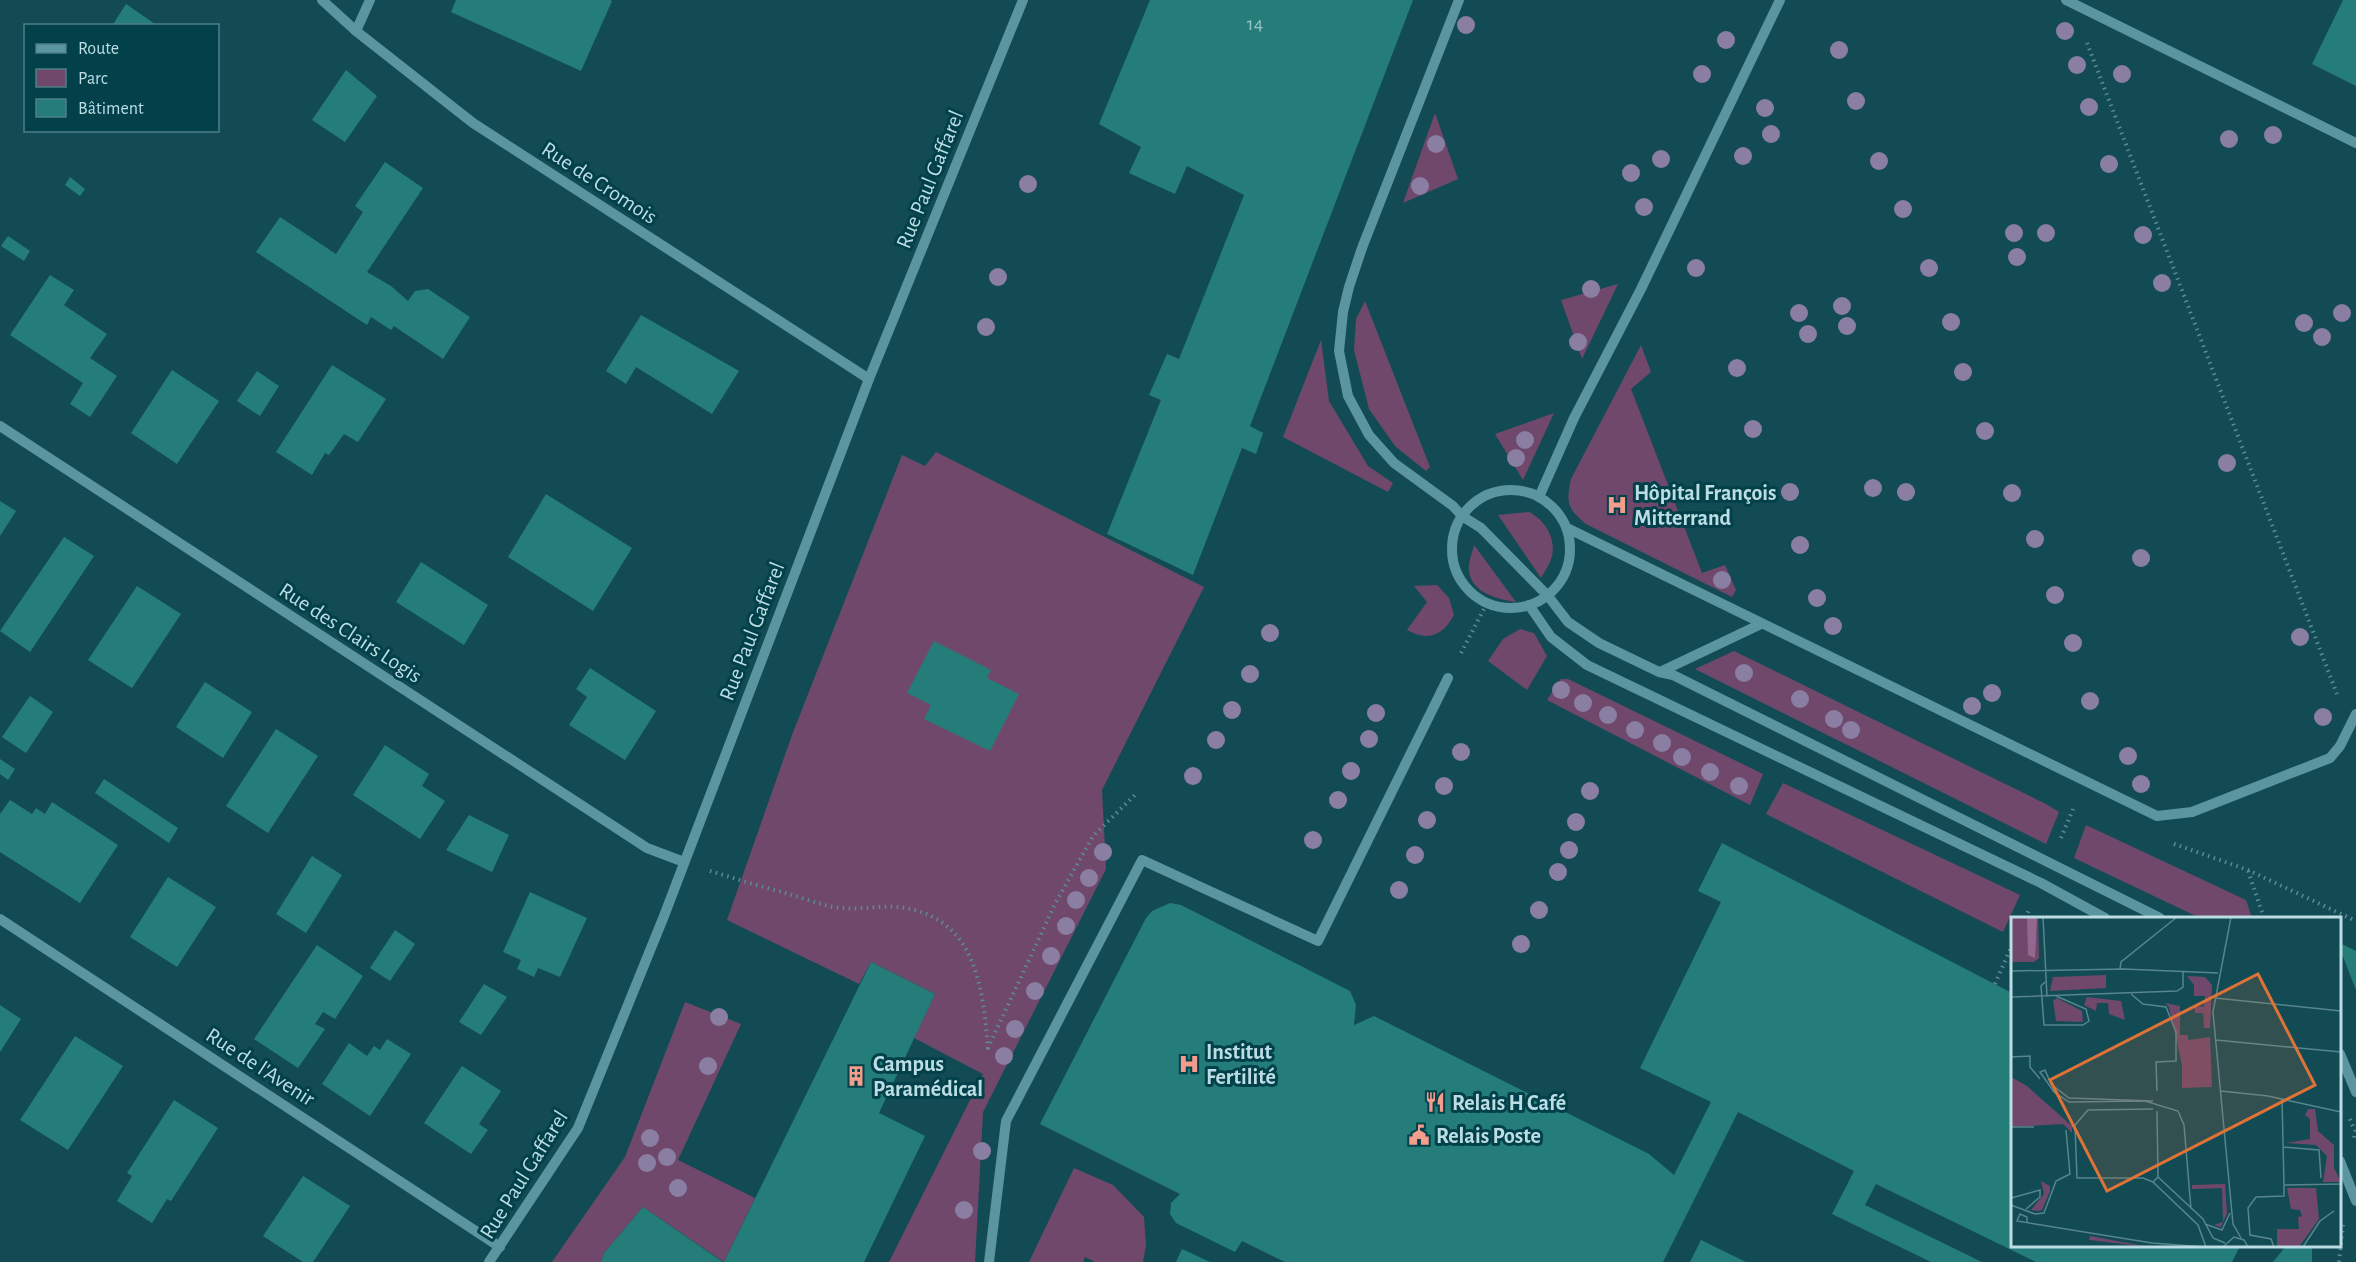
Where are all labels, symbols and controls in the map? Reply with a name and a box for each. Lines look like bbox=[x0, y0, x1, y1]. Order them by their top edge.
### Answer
house number: 14 bbox=[1247, 14, 1263, 34]
legend bbox=[24, 24, 219, 132]
text: Route bbox=[78, 40, 119, 58]
text: Parc bbox=[78, 70, 108, 88]
text: Bâtiment bbox=[78, 100, 144, 118]
street label: Rue Paul Gaffarel bbox=[892, 107, 968, 251]
street label: Rue de Cromois bbox=[538, 138, 661, 228]
place label: Hôpital François Mitterrand bbox=[1634, 482, 1777, 529]
hospital icon: Hôpital François Mitterrand bbox=[1605, 493, 1629, 517]
street label: Rue Paul Gaffarel bbox=[715, 559, 788, 704]
street label: Rue des Clairs Logis bbox=[275, 579, 426, 687]
inset map bbox=[2011, 917, 2341, 1247]
street label: Rue de l'Avenir bbox=[202, 1024, 319, 1110]
place label: Institut Fertilité bbox=[1206, 1041, 1276, 1088]
hospital icon: Institut Fertilité bbox=[1177, 1052, 1201, 1076]
place label: Campus Paramédical bbox=[873, 1053, 983, 1100]
building icon: Campus Paramédical bbox=[844, 1064, 868, 1088]
restaurant icon: Relais H Café bbox=[1423, 1090, 1447, 1114]
place label: Relais H Café bbox=[1452, 1092, 1566, 1114]
street label: Rue Paul Gaffarel bbox=[476, 1107, 572, 1243]
public building icon: Relais Poste bbox=[1407, 1123, 1431, 1147]
place label: Relais Poste bbox=[1436, 1125, 1541, 1147]

